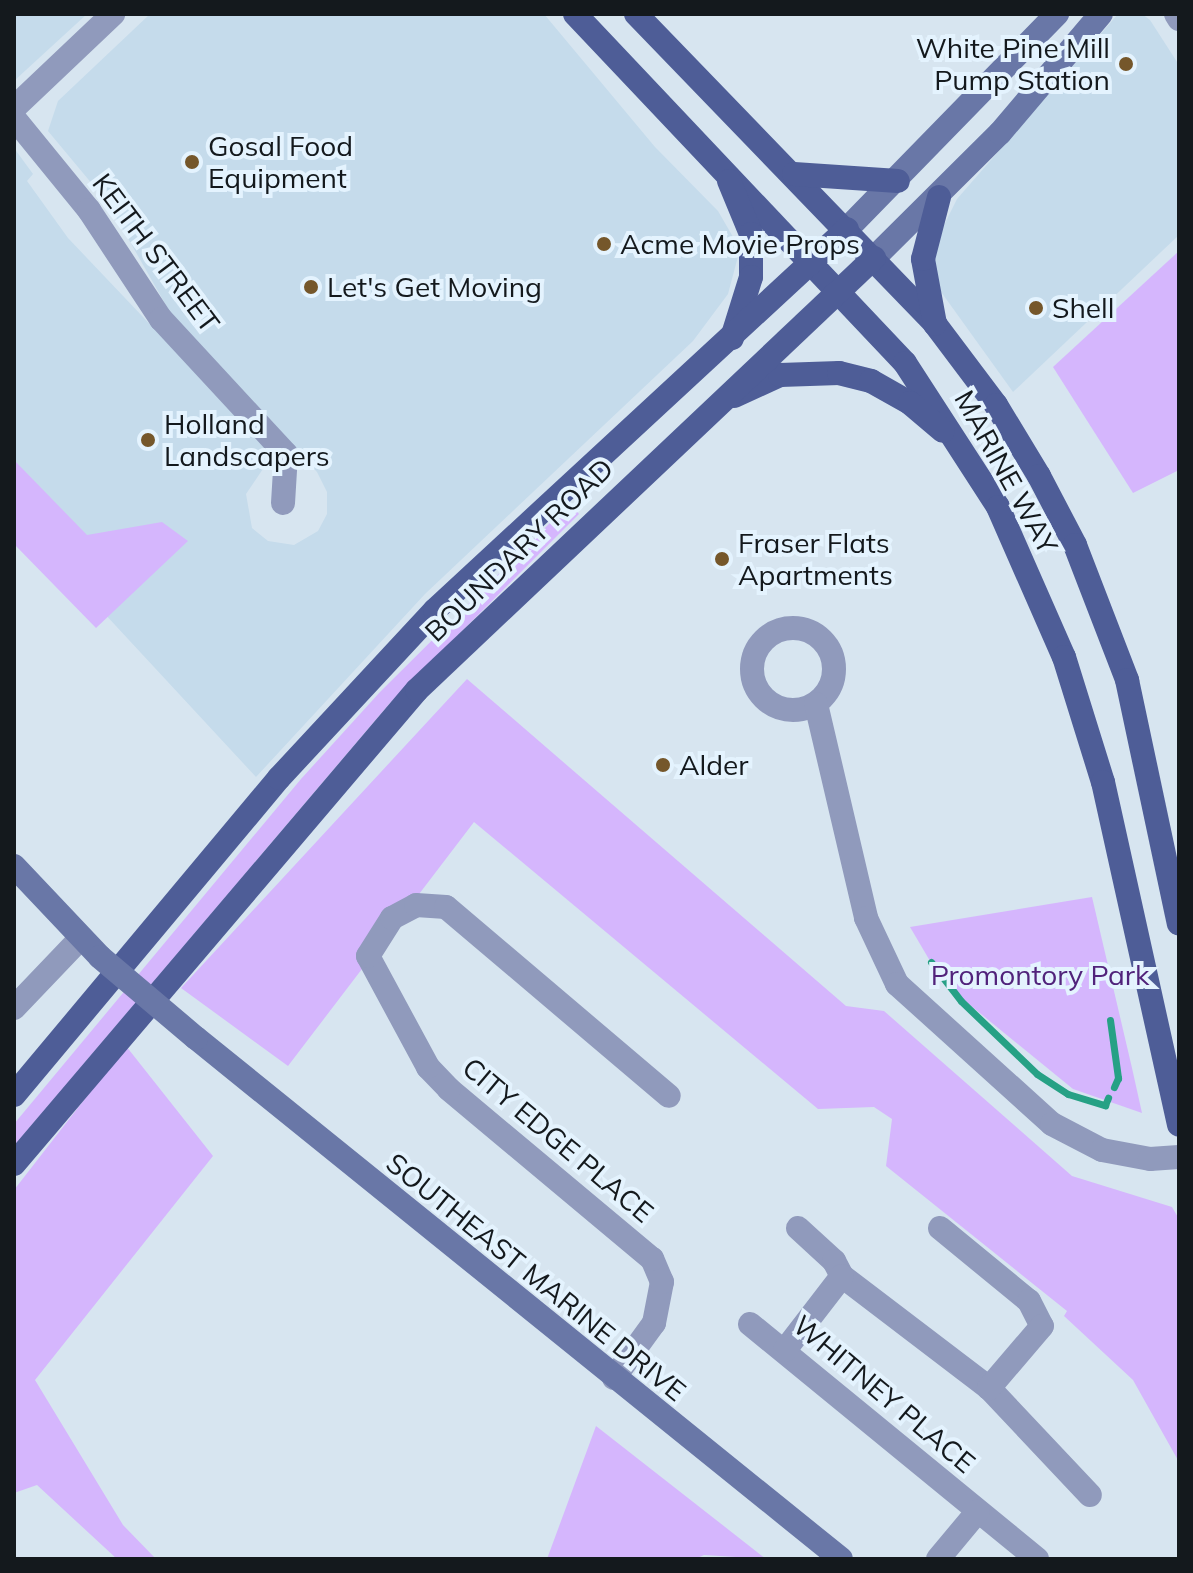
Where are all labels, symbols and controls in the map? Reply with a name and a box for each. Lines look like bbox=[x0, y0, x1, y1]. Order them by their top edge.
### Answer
place label: White Pine Mill Pump Station bbox=[916, 31, 1110, 97]
marker: White Pine Mill Pump Station bbox=[1117, 55, 1135, 73]
place label: Gosal Food Equipment bbox=[208, 129, 353, 195]
marker: Gosal Food Equipment bbox=[183, 153, 201, 171]
street label: KEITH STREET bbox=[85, 167, 227, 339]
place label: Acme Movie Props bbox=[620, 227, 860, 261]
marker: Acme Movie Props bbox=[595, 235, 613, 253]
place label: Let's Get Moving bbox=[327, 270, 542, 304]
marker: Let's Get Moving bbox=[302, 278, 320, 296]
place label: Shell bbox=[1052, 291, 1114, 325]
marker: Shell bbox=[1027, 299, 1045, 317]
street label: MARINE WAY bbox=[947, 385, 1065, 559]
place label: Holland Landscapers bbox=[164, 407, 330, 473]
marker: Holland Landscapers bbox=[139, 431, 157, 449]
street label: BOUNDARY ROAD bbox=[418, 452, 620, 648]
place label: Fraser Flats Apartments bbox=[738, 526, 893, 592]
marker: Fraser Flats Apartments bbox=[713, 550, 731, 568]
place label: Alder bbox=[679, 748, 748, 782]
marker: Alder bbox=[654, 756, 672, 774]
park label: Promontory Park bbox=[931, 958, 1149, 992]
street label: CITY EDGE PLACE bbox=[456, 1051, 660, 1229]
street label: SOUTHEAST MARINE DRIVE bbox=[380, 1146, 692, 1408]
street label: WHITNEY PLACE bbox=[786, 1308, 982, 1480]

